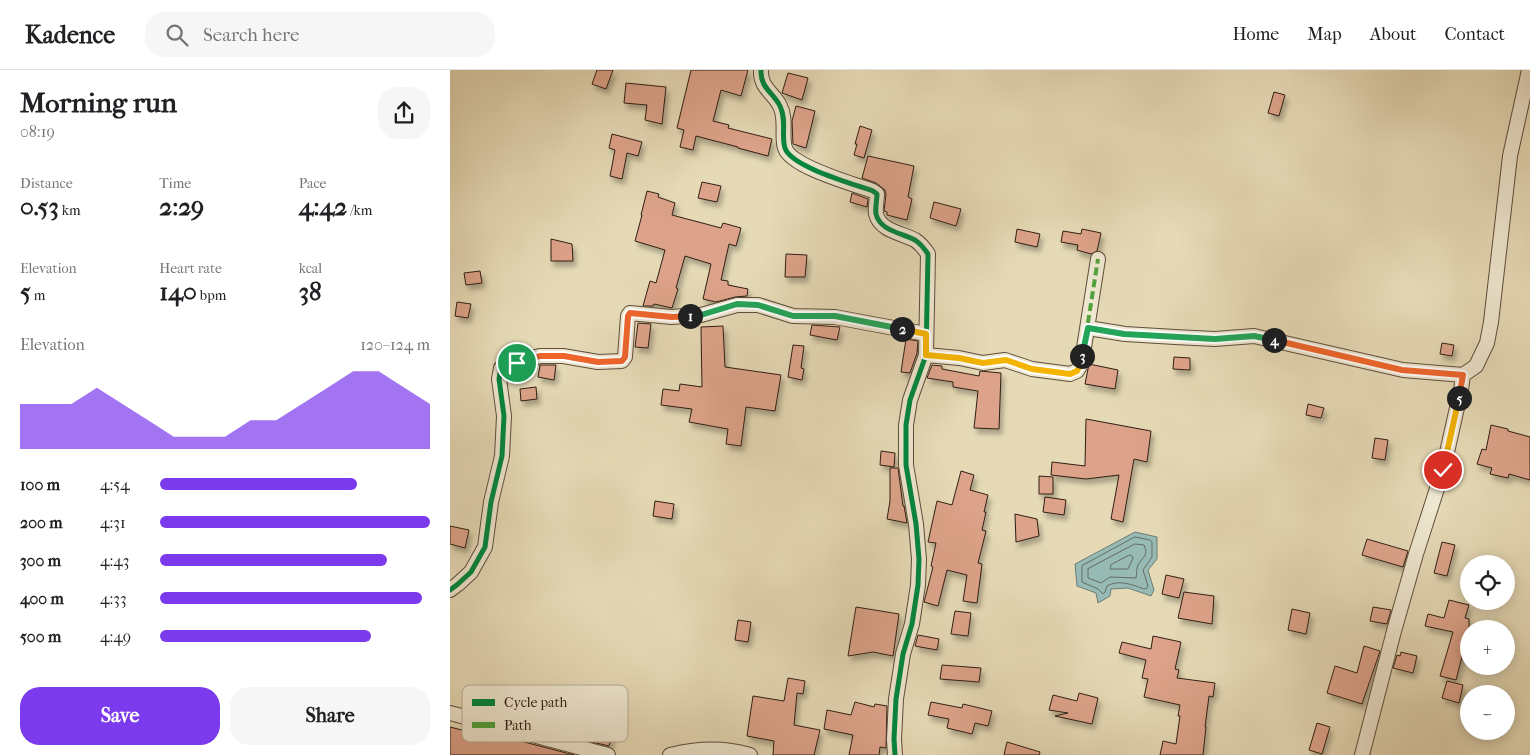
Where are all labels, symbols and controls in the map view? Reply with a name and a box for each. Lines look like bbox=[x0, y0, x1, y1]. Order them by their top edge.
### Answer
search box bbox=[145, 12, 495, 57]
text: Kadence bbox=[25, 21, 115, 49]
icon: search bbox=[163, 21, 191, 49]
text: Search here bbox=[203, 24, 299, 46]
text: Home bbox=[1232, 24, 1279, 45]
text: Map bbox=[1307, 24, 1342, 45]
text: About bbox=[1370, 24, 1416, 45]
text: Contact bbox=[1444, 24, 1505, 45]
text: Morning run bbox=[20, 86, 177, 119]
button: share bbox=[378, 87, 430, 139]
text: 08:19 bbox=[20, 122, 55, 141]
text: Distance bbox=[20, 175, 73, 192]
text: Time bbox=[159, 175, 191, 192]
text: Pace bbox=[299, 175, 327, 192]
text: 0.53 bbox=[20, 192, 59, 221]
text: 2:29 bbox=[159, 192, 204, 221]
text: 4:42 bbox=[299, 192, 347, 221]
text: km bbox=[59, 202, 81, 219]
text: /km bbox=[347, 202, 372, 219]
text: Elevation bbox=[20, 260, 77, 277]
text: Heart rate bbox=[159, 260, 222, 277]
text: kcal bbox=[299, 260, 322, 277]
text: 5 bbox=[20, 277, 31, 306]
text: 140 bbox=[159, 277, 197, 306]
text: 38 bbox=[299, 277, 321, 306]
text: m bbox=[31, 287, 45, 304]
text: bpm bbox=[197, 287, 226, 304]
pin: 1 bbox=[678, 304, 702, 328]
text: 1 bbox=[688, 308, 693, 325]
pin: 2 bbox=[890, 316, 914, 342]
text: 2 bbox=[899, 321, 906, 338]
pin: 4 bbox=[1262, 328, 1286, 352]
text: 4 bbox=[1270, 332, 1279, 349]
text: Elevation bbox=[20, 335, 85, 354]
text: 120–124 m bbox=[360, 335, 430, 354]
pin bbox=[496, 342, 538, 384]
pin: 3 bbox=[1070, 344, 1094, 368]
text: 3 bbox=[1080, 348, 1085, 365]
icon: arrive bbox=[503, 349, 531, 377]
pin: 5 bbox=[1446, 386, 1472, 410]
text: 5 bbox=[1456, 390, 1463, 407]
pin bbox=[1422, 449, 1464, 491]
icon: check bbox=[1429, 456, 1457, 484]
text: 100 m bbox=[20, 475, 60, 494]
text: 4:54 bbox=[100, 475, 130, 494]
text: 200 m bbox=[20, 513, 63, 532]
text: 4:31 bbox=[100, 513, 126, 532]
text: 300 m bbox=[20, 551, 61, 570]
text: 4:43 bbox=[100, 551, 129, 570]
map controls bbox=[1460, 555, 1515, 740]
button: locate bbox=[1460, 555, 1515, 610]
text: 400 m bbox=[20, 589, 64, 608]
text: 4:33 bbox=[100, 589, 126, 608]
button: + bbox=[1460, 620, 1515, 675]
text: 500 m bbox=[20, 627, 61, 646]
text: 4:49 bbox=[100, 627, 131, 646]
legend bbox=[462, 685, 628, 742]
button: − bbox=[1460, 685, 1515, 740]
button: Save bbox=[20, 687, 220, 745]
button: Share bbox=[230, 687, 430, 745]
text: Cycle path bbox=[504, 694, 568, 711]
text: Path bbox=[504, 717, 532, 734]

